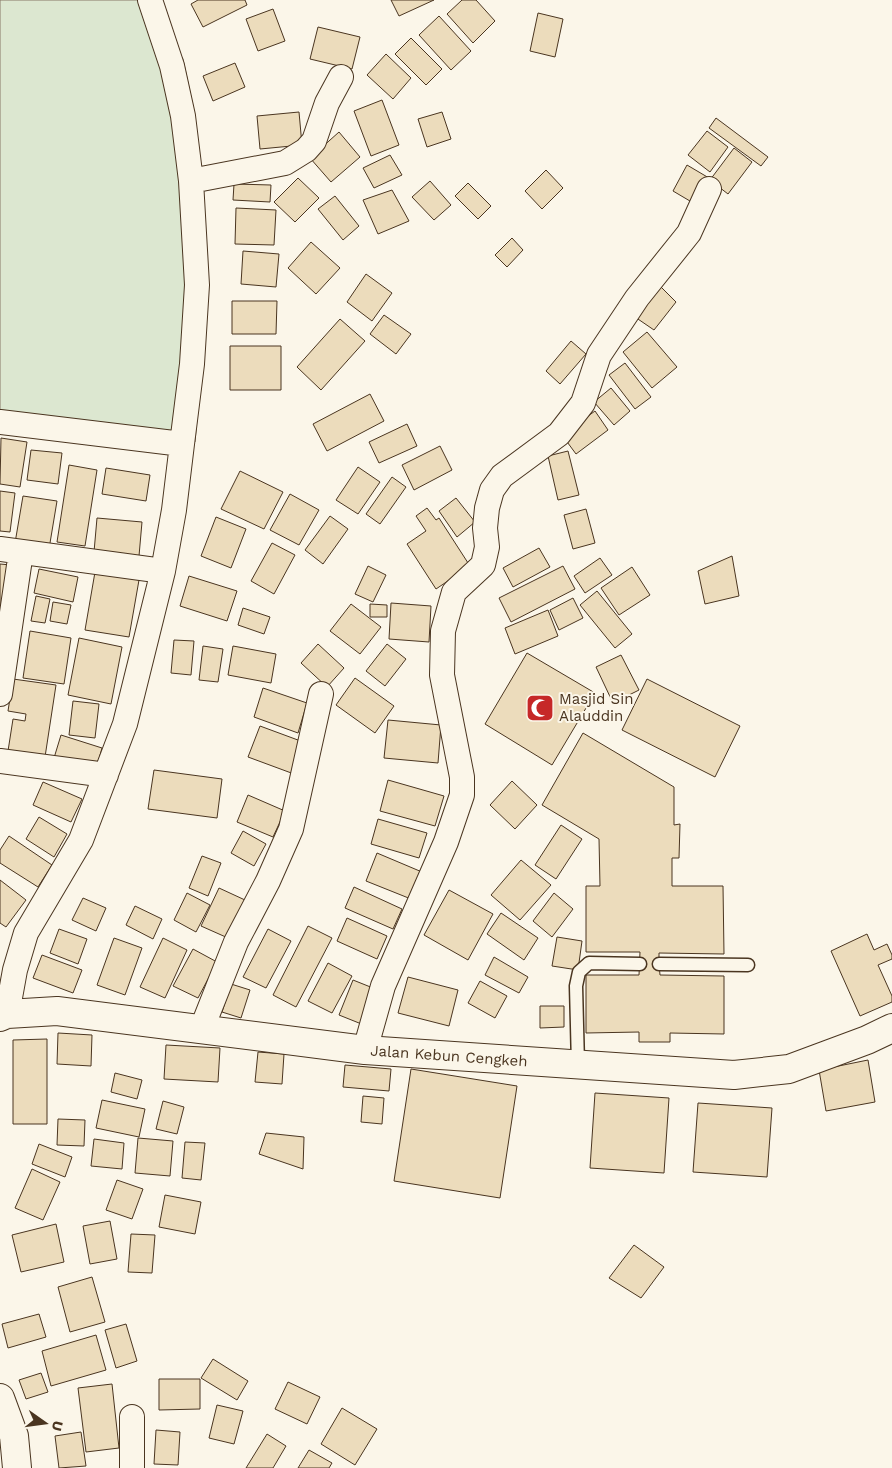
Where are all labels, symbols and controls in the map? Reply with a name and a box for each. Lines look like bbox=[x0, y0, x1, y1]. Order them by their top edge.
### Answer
place label: Masjid Sin Alauddin bbox=[559, 690, 633, 725]
mosque icon: Masjid Sin Alauddin bbox=[525, 693, 555, 723]
street label: Jalan Kebun Cengkeh bbox=[370, 1042, 528, 1070]
north arrow bbox=[20, 1398, 70, 1448]
text: U bbox=[49, 1419, 67, 1433]

